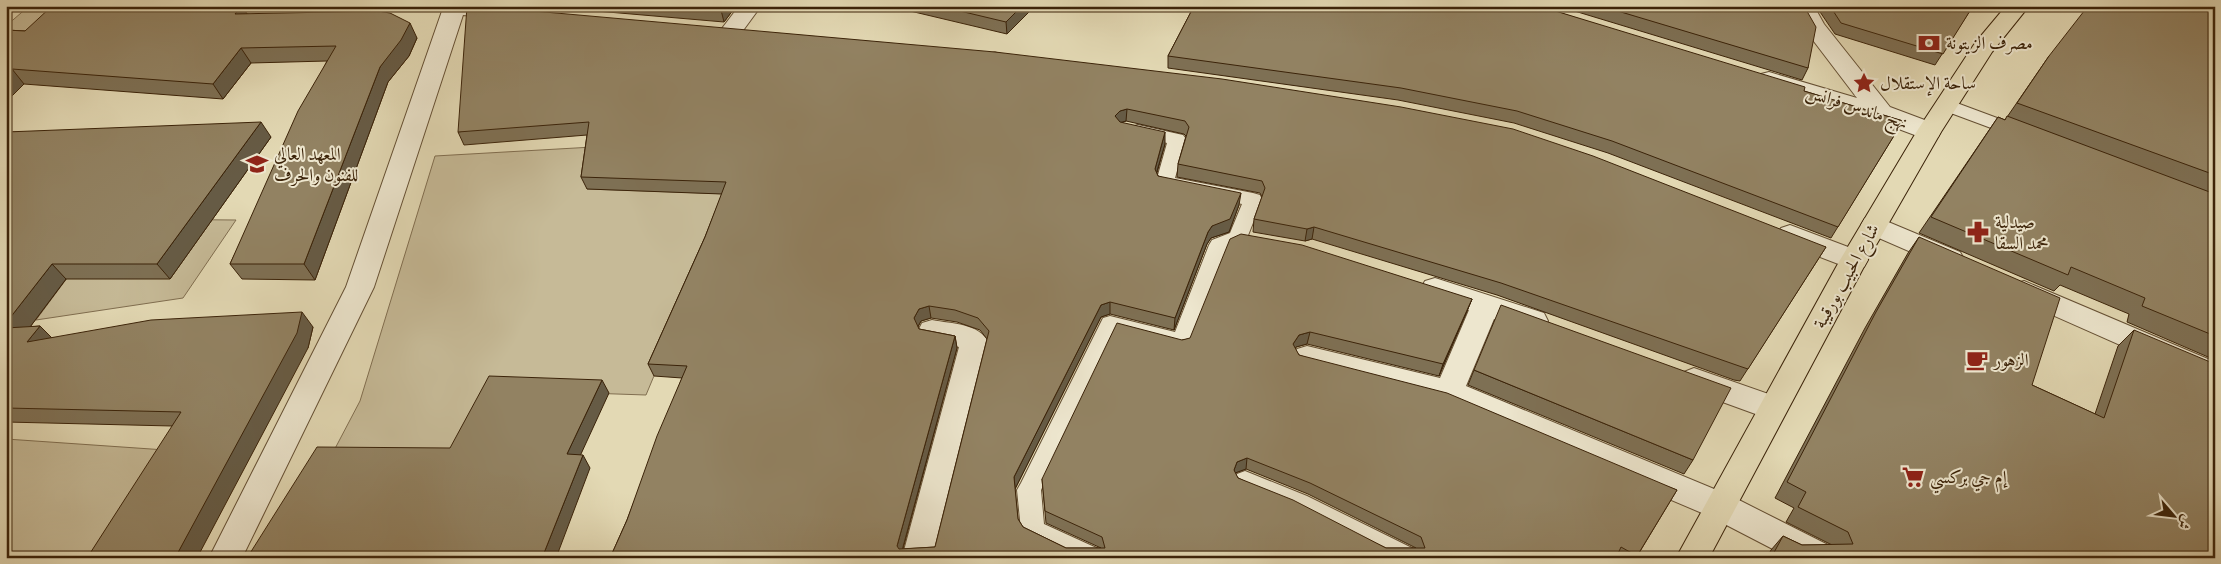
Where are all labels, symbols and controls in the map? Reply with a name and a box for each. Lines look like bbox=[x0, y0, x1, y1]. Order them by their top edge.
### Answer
bank icon: مصرف الزيتونة bbox=[1916, 30, 1942, 56]
place label: مصرف الزيتونة bbox=[1946, 32, 2033, 57]
place icon: ساحة الإستقلال bbox=[1851, 70, 1877, 96]
place label: ساحة الإستقلال bbox=[1880, 72, 1976, 97]
street label: نهج ماندس فرانس bbox=[1802, 80, 1911, 139]
place label: المعهد العالي للفنون والحرف bbox=[274, 143, 358, 189]
school or university icon: المعهد العالي للفنون والحرف bbox=[244, 151, 270, 177]
place label: صيدلية محمد السقا bbox=[1995, 211, 2048, 257]
pharmacy icon: صيدلية محمد السقا bbox=[1965, 219, 1991, 245]
street label: شارع الحبيب بورقيبة bbox=[1808, 220, 1887, 334]
cafe icon: الزهور bbox=[1964, 347, 1990, 373]
place label: الزهور bbox=[1992, 349, 2029, 374]
supermarket icon: إم جي بركسي bbox=[1900, 464, 1926, 490]
place label: إم جي بركسي bbox=[1930, 466, 2008, 494]
north arrow bbox=[2148, 492, 2198, 542]
text: ش bbox=[2172, 511, 2196, 532]

